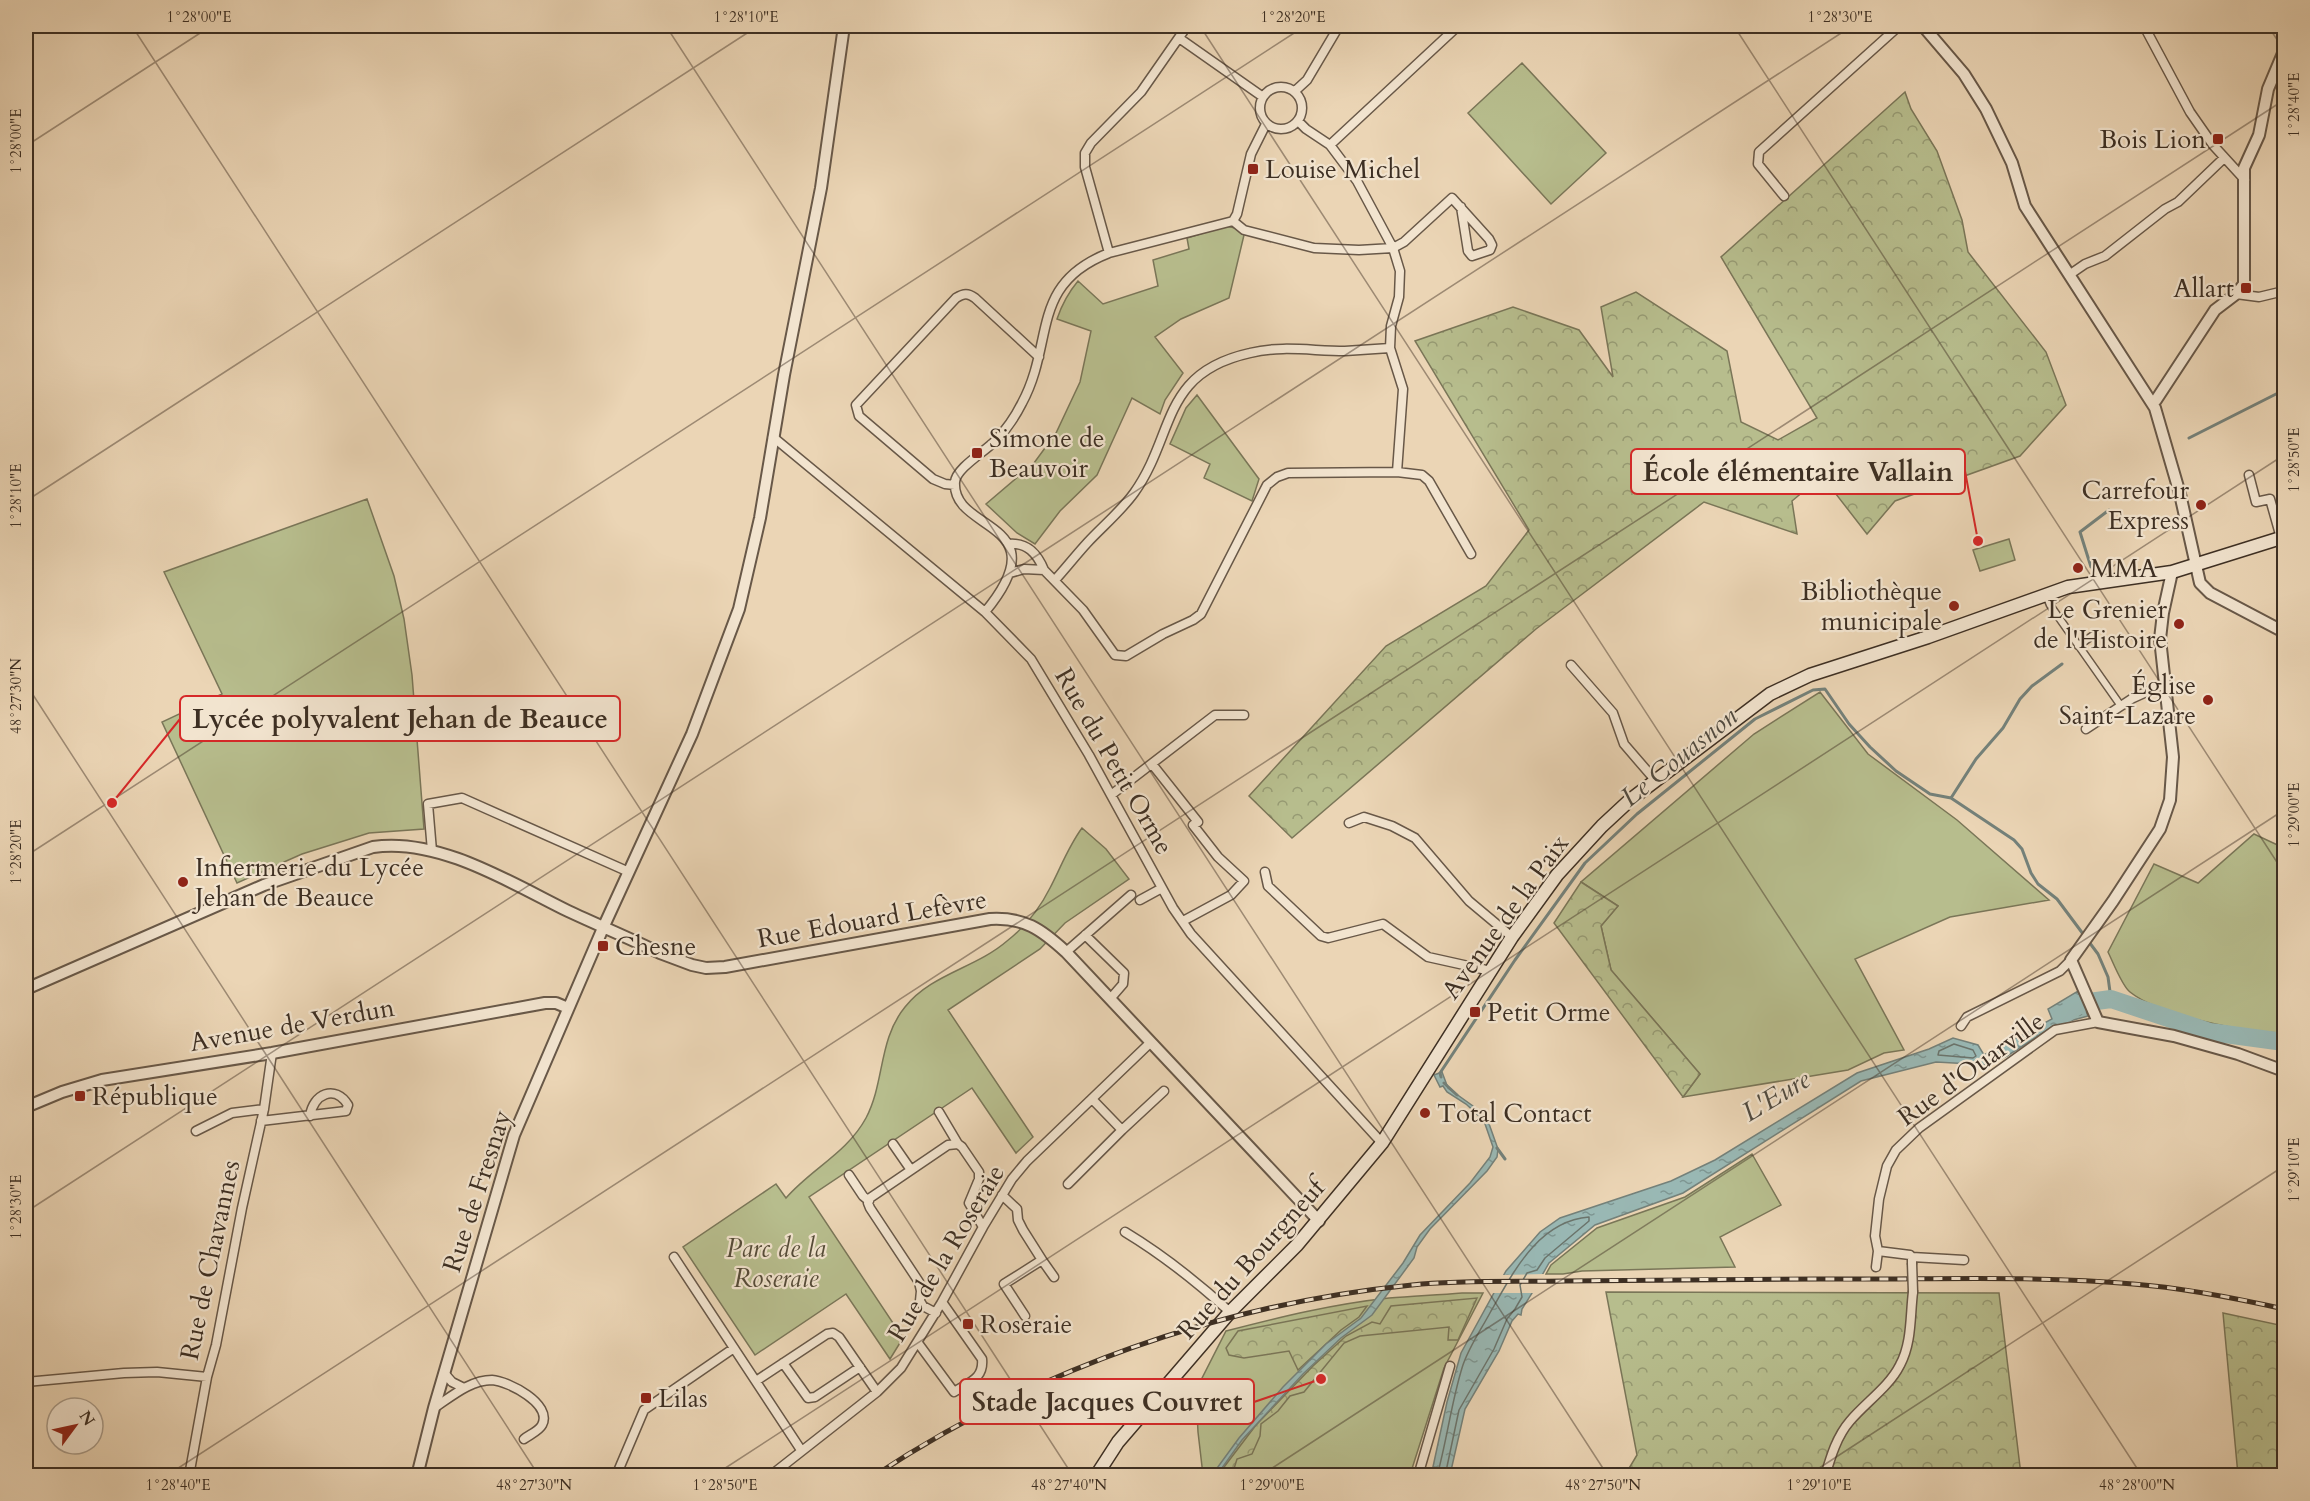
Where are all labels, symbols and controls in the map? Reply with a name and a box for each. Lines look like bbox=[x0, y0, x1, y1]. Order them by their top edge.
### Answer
text: 1°28'00"E bbox=[167, 7, 231, 27]
text: 1°28'10"E bbox=[714, 7, 778, 27]
text: 1°28'20"E bbox=[1261, 7, 1325, 27]
text: 1°28'30"E bbox=[1808, 7, 1872, 27]
text: 1°28'40"E bbox=[2284, 73, 2304, 137]
text: 1°28'00"E bbox=[6, 109, 26, 173]
place label: Bois Lion bbox=[2099, 122, 2206, 157]
marker: Bois Lion bbox=[2211, 132, 2225, 146]
place label: Louise Michel bbox=[1265, 152, 1421, 187]
marker: Louise Michel bbox=[1246, 162, 1260, 176]
place label: Allart bbox=[2173, 271, 2234, 306]
marker: Allart bbox=[2239, 281, 2253, 295]
place label: Simone de Beauvoir bbox=[989, 421, 1105, 486]
text: 1°28'50"E bbox=[2284, 428, 2304, 492]
marker: Simone de Beauvoir bbox=[970, 446, 984, 460]
callout: École élémentaire Vallain bbox=[1631, 449, 1965, 494]
text: École élémentaire Vallain bbox=[1643, 454, 1954, 491]
text: 1°28'10"E bbox=[6, 464, 26, 528]
place label: Carrefour Express bbox=[2081, 473, 2190, 538]
marker: Carrefour Express bbox=[2194, 498, 2208, 512]
place label: MMA bbox=[2090, 551, 2158, 586]
marker: MMA bbox=[2071, 561, 2085, 575]
place label: Bibliothèque municipale bbox=[1801, 574, 1942, 639]
place label: Le Grenier de l'Histoire bbox=[2033, 592, 2168, 657]
marker: Bibliothèque municipale bbox=[1947, 599, 1961, 613]
marker: Le Grenier de l'Histoire bbox=[2172, 617, 2186, 631]
text: 48°27'30"N bbox=[6, 658, 26, 734]
street label: Rue du Petit Orme bbox=[1046, 661, 1182, 861]
place label: Église Saint-Lazare bbox=[2059, 668, 2196, 733]
marker: Église Saint-Lazare bbox=[2201, 693, 2215, 707]
callout: Lycée polyvalent Jehan de Beauce bbox=[180, 696, 620, 741]
water label: Le Couasnon bbox=[1613, 698, 1745, 816]
text: Lycée polyvalent Jehan de Beauce bbox=[192, 701, 608, 738]
text: 1°29'00"E bbox=[2284, 783, 2304, 847]
text: 1°28'20"E bbox=[6, 820, 26, 884]
street label: Avenue de la Paix bbox=[1433, 828, 1577, 1006]
place label: Infiermerie du Lycée Jehan de Beauce bbox=[191, 850, 424, 915]
marker: Infiermerie du Lycée Jehan de Beauce bbox=[176, 875, 190, 889]
street label: Rue Edouard Lefèvre bbox=[754, 882, 990, 956]
place label: Chesne bbox=[615, 929, 696, 964]
marker: Chesne bbox=[596, 939, 610, 953]
street label: Avenue de Verdun bbox=[187, 990, 397, 1060]
place label: Petit Orme bbox=[1487, 995, 1611, 1030]
street label: Rue d'Ouarville bbox=[1890, 1004, 2052, 1134]
marker: Petit Orme bbox=[1468, 1005, 1482, 1019]
water label: L'Eure bbox=[1735, 1061, 1817, 1131]
place label: République bbox=[92, 1079, 218, 1114]
marker: République bbox=[73, 1089, 87, 1103]
place label: Total Contact bbox=[1437, 1096, 1591, 1131]
street label: Rue de Fresnay bbox=[434, 1105, 520, 1276]
marker: Total Contact bbox=[1418, 1106, 1432, 1120]
text: 1°29'10"E bbox=[2284, 1138, 2304, 1202]
street label: Rue de Chavannes bbox=[172, 1157, 248, 1363]
street label: Rue de la Roseraie bbox=[879, 1158, 1013, 1348]
street label: Rue du Bourgneuf bbox=[1169, 1168, 1335, 1347]
text: 1°28'30"E bbox=[6, 1175, 26, 1239]
park label: Parc de la Roseraie bbox=[726, 1231, 826, 1296]
place label: Roseraie bbox=[980, 1307, 1072, 1342]
marker: Roseraie bbox=[961, 1317, 975, 1331]
callout: Stade Jacques Couvret bbox=[960, 1379, 1254, 1424]
place label: Lilas bbox=[658, 1381, 708, 1416]
text: Stade Jacques Couvret bbox=[972, 1384, 1243, 1421]
marker: Lilas bbox=[639, 1391, 653, 1405]
north arrow bbox=[45, 1396, 105, 1456]
text: N bbox=[74, 1407, 100, 1430]
text: 1°28'40"E bbox=[146, 1475, 210, 1495]
text: 48°27'30"N bbox=[496, 1475, 572, 1495]
text: 1°28'50"E bbox=[693, 1475, 757, 1495]
text: 48°27'40"N bbox=[1031, 1475, 1107, 1495]
text: 1°29'00"E bbox=[1240, 1475, 1304, 1495]
text: 48°27'50"N bbox=[1565, 1475, 1641, 1495]
text: 1°29'10"E bbox=[1787, 1475, 1851, 1495]
text: 48°28'00"N bbox=[2099, 1475, 2175, 1495]

